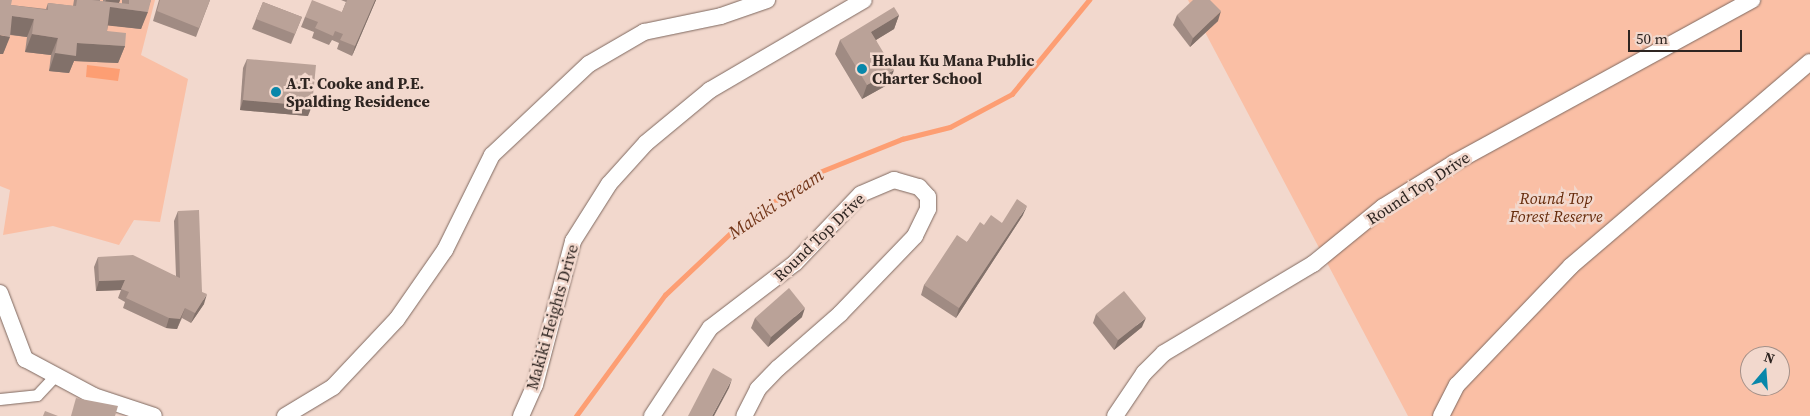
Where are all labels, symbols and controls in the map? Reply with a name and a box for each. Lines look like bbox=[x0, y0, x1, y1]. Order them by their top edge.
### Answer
scale bar bbox=[1630, 20, 1744, 52]
text: 50 m bbox=[1636, 28, 1668, 49]
place label: Halau Ku Mana Public Charter School bbox=[872, 50, 1034, 88]
marker: Halau Ku Mana Public Charter School bbox=[856, 63, 868, 75]
place label: A.T. Cooke and P.E. Spalding Residence bbox=[286, 73, 430, 111]
marker: A.T. Cooke and P.E. Spalding Residence bbox=[270, 86, 282, 98]
street label: Round Top Drive bbox=[1363, 147, 1473, 229]
water label: Makiki Stream bbox=[724, 164, 828, 244]
park label: Round Top Forest Reserve bbox=[1510, 188, 1602, 226]
street label: Round Top Drive bbox=[769, 189, 869, 285]
street label: Makiki Heights Drive bbox=[522, 242, 582, 392]
north arrow bbox=[1740, 346, 1790, 396]
text: N bbox=[1761, 347, 1777, 369]

